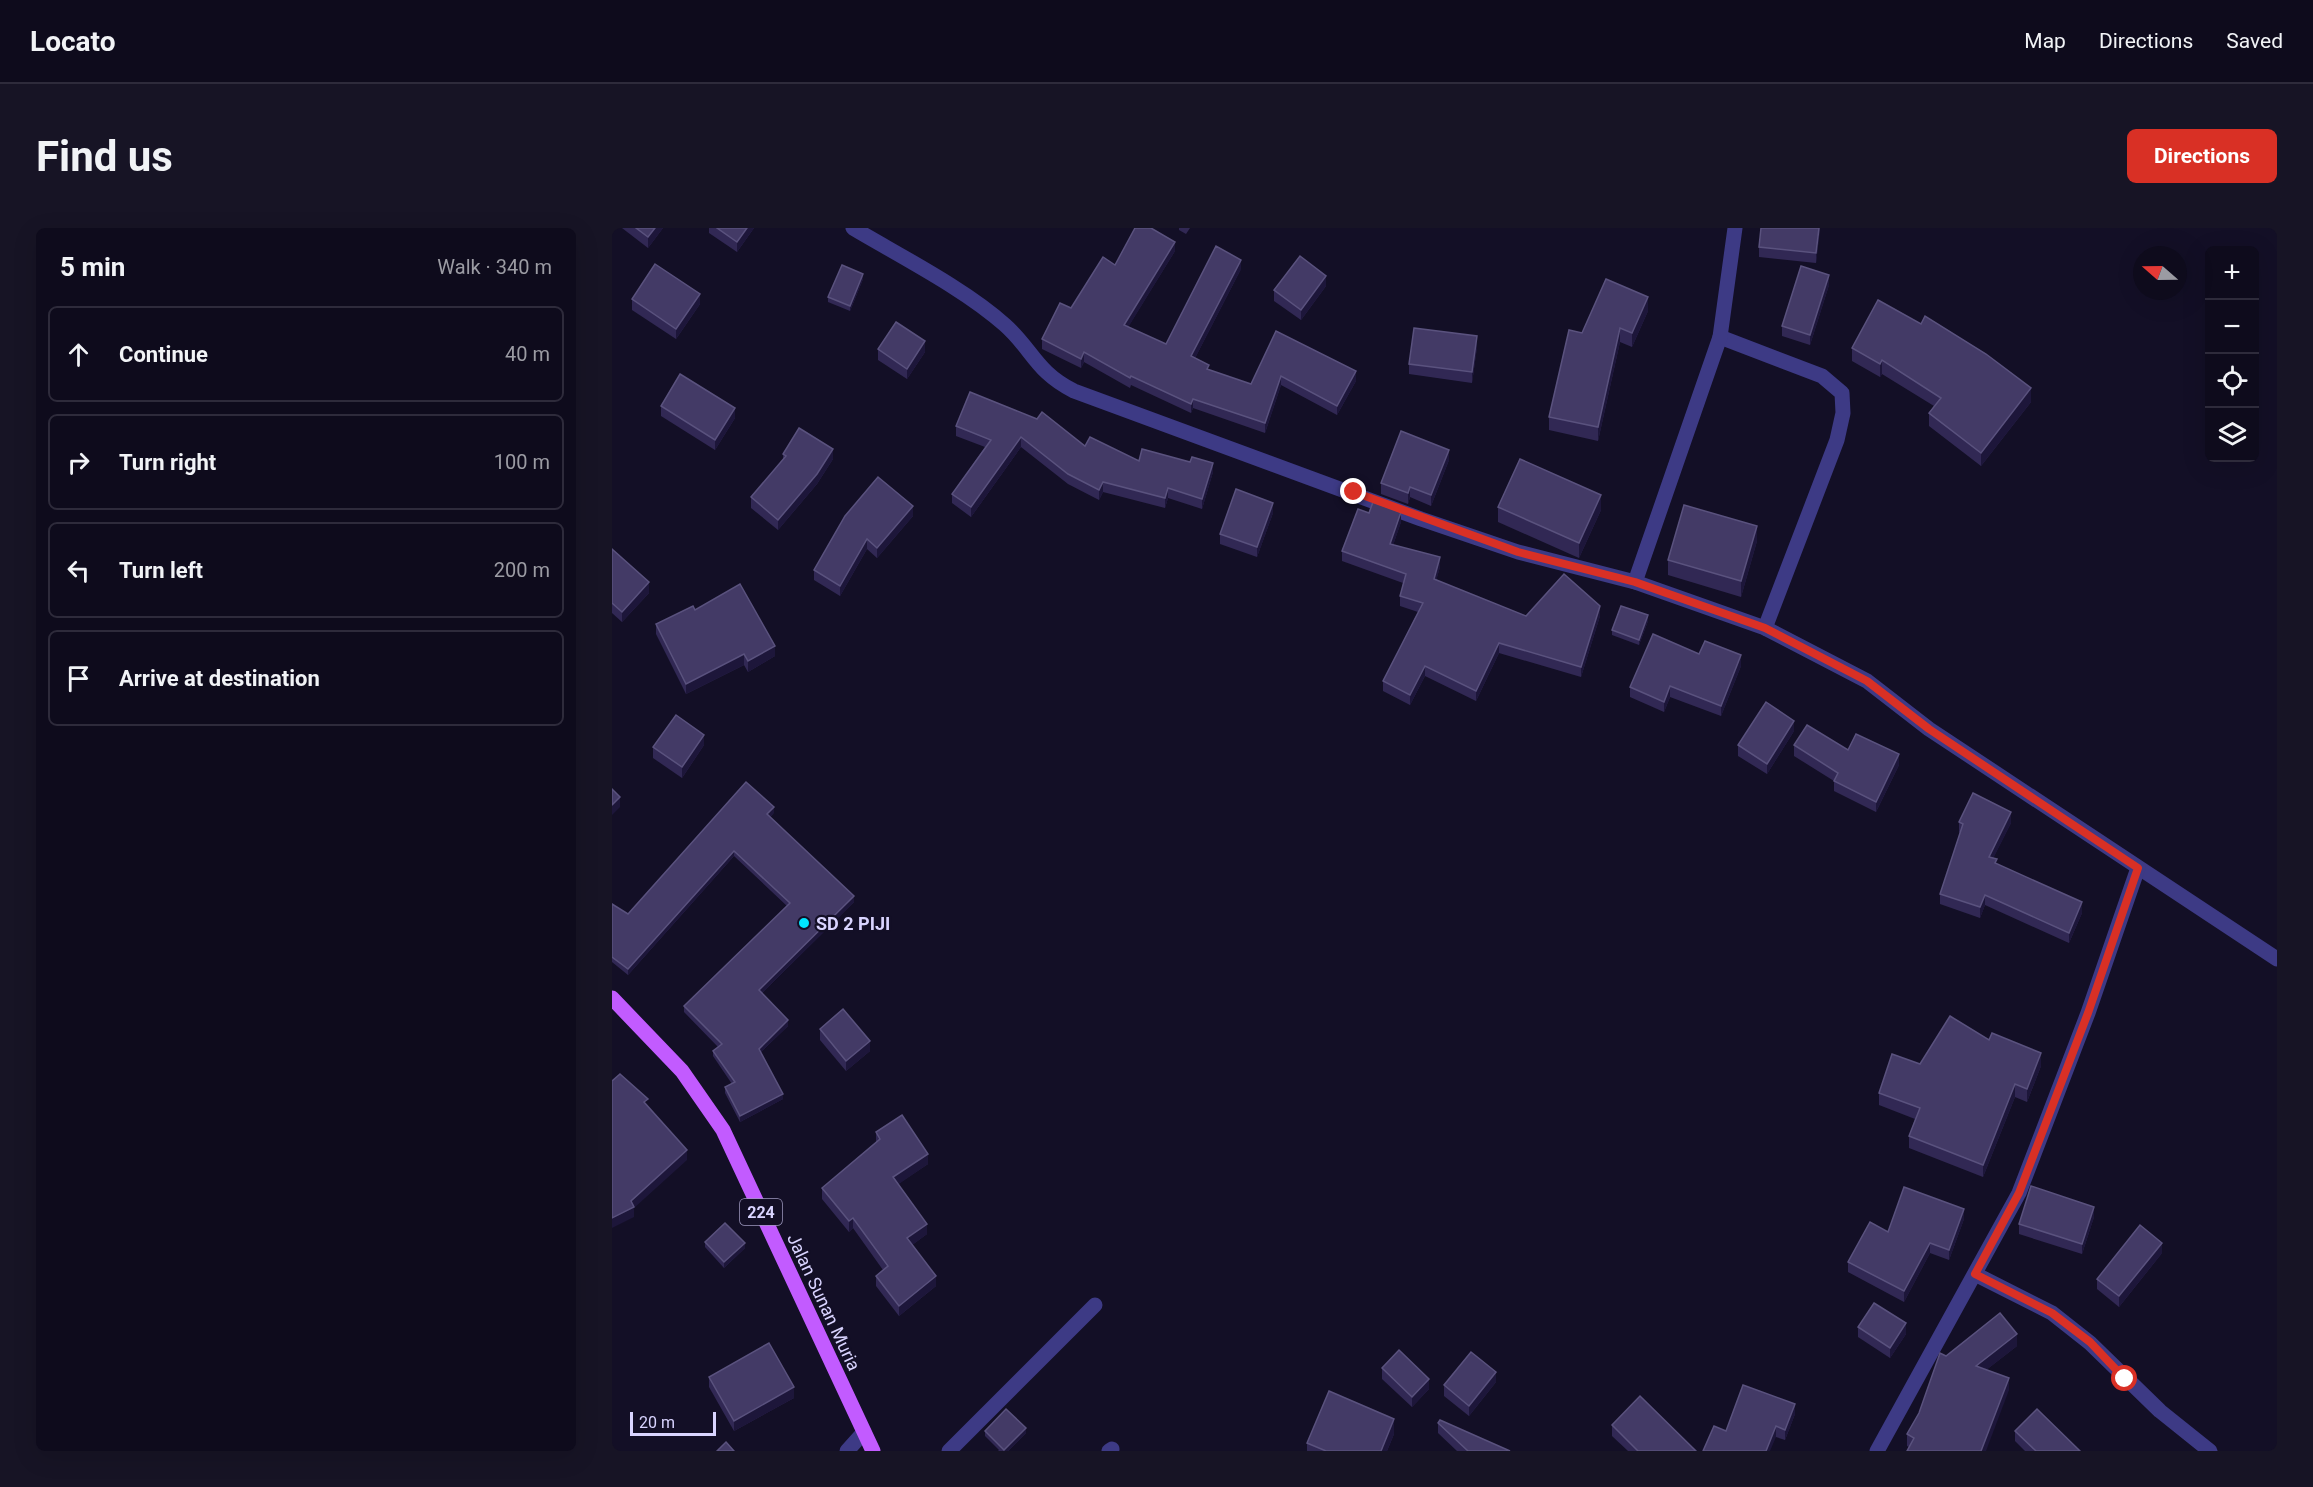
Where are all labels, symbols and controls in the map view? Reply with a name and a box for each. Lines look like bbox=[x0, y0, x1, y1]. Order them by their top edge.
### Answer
text: Locato bbox=[30, 25, 115, 58]
text: Map bbox=[2024, 29, 2066, 53]
text: Directions bbox=[2099, 29, 2193, 53]
text: Saved bbox=[2226, 29, 2283, 53]
button: Directions bbox=[2127, 129, 2277, 183]
text: Find us bbox=[36, 132, 173, 181]
north arrow bbox=[2133, 246, 2187, 300]
map controls bbox=[2205, 246, 2259, 462]
button: + bbox=[2205, 246, 2259, 300]
text: 5 min bbox=[60, 252, 125, 282]
text: Walk · 340 m bbox=[437, 255, 552, 279]
button: − bbox=[2205, 300, 2259, 354]
icon: ahead bbox=[62, 338, 95, 371]
text: Continue bbox=[119, 342, 208, 367]
text: 40 m bbox=[505, 342, 550, 366]
button: locate bbox=[2205, 354, 2259, 408]
button: layers bbox=[2205, 408, 2259, 462]
icon: right bbox=[62, 446, 95, 479]
text: Turn right bbox=[119, 450, 216, 475]
text: 100 m bbox=[494, 450, 550, 474]
route end bbox=[1340, 478, 1366, 504]
icon: left bbox=[62, 554, 95, 587]
text: Turn left bbox=[119, 558, 203, 583]
text: 200 m bbox=[494, 558, 550, 582]
icon: arrive bbox=[62, 662, 95, 695]
text: Arrive at destination bbox=[119, 666, 320, 691]
place label: SD 2 PIJI bbox=[816, 913, 890, 934]
marker: SD 2 PIJI bbox=[797, 916, 811, 930]
road number: 224 bbox=[740, 1199, 782, 1225]
street label: Jalan Sunan Muria bbox=[783, 1230, 865, 1374]
route start bbox=[2111, 1365, 2137, 1391]
scale bar bbox=[630, 1409, 716, 1436]
text: 20 m bbox=[639, 1413, 675, 1432]

